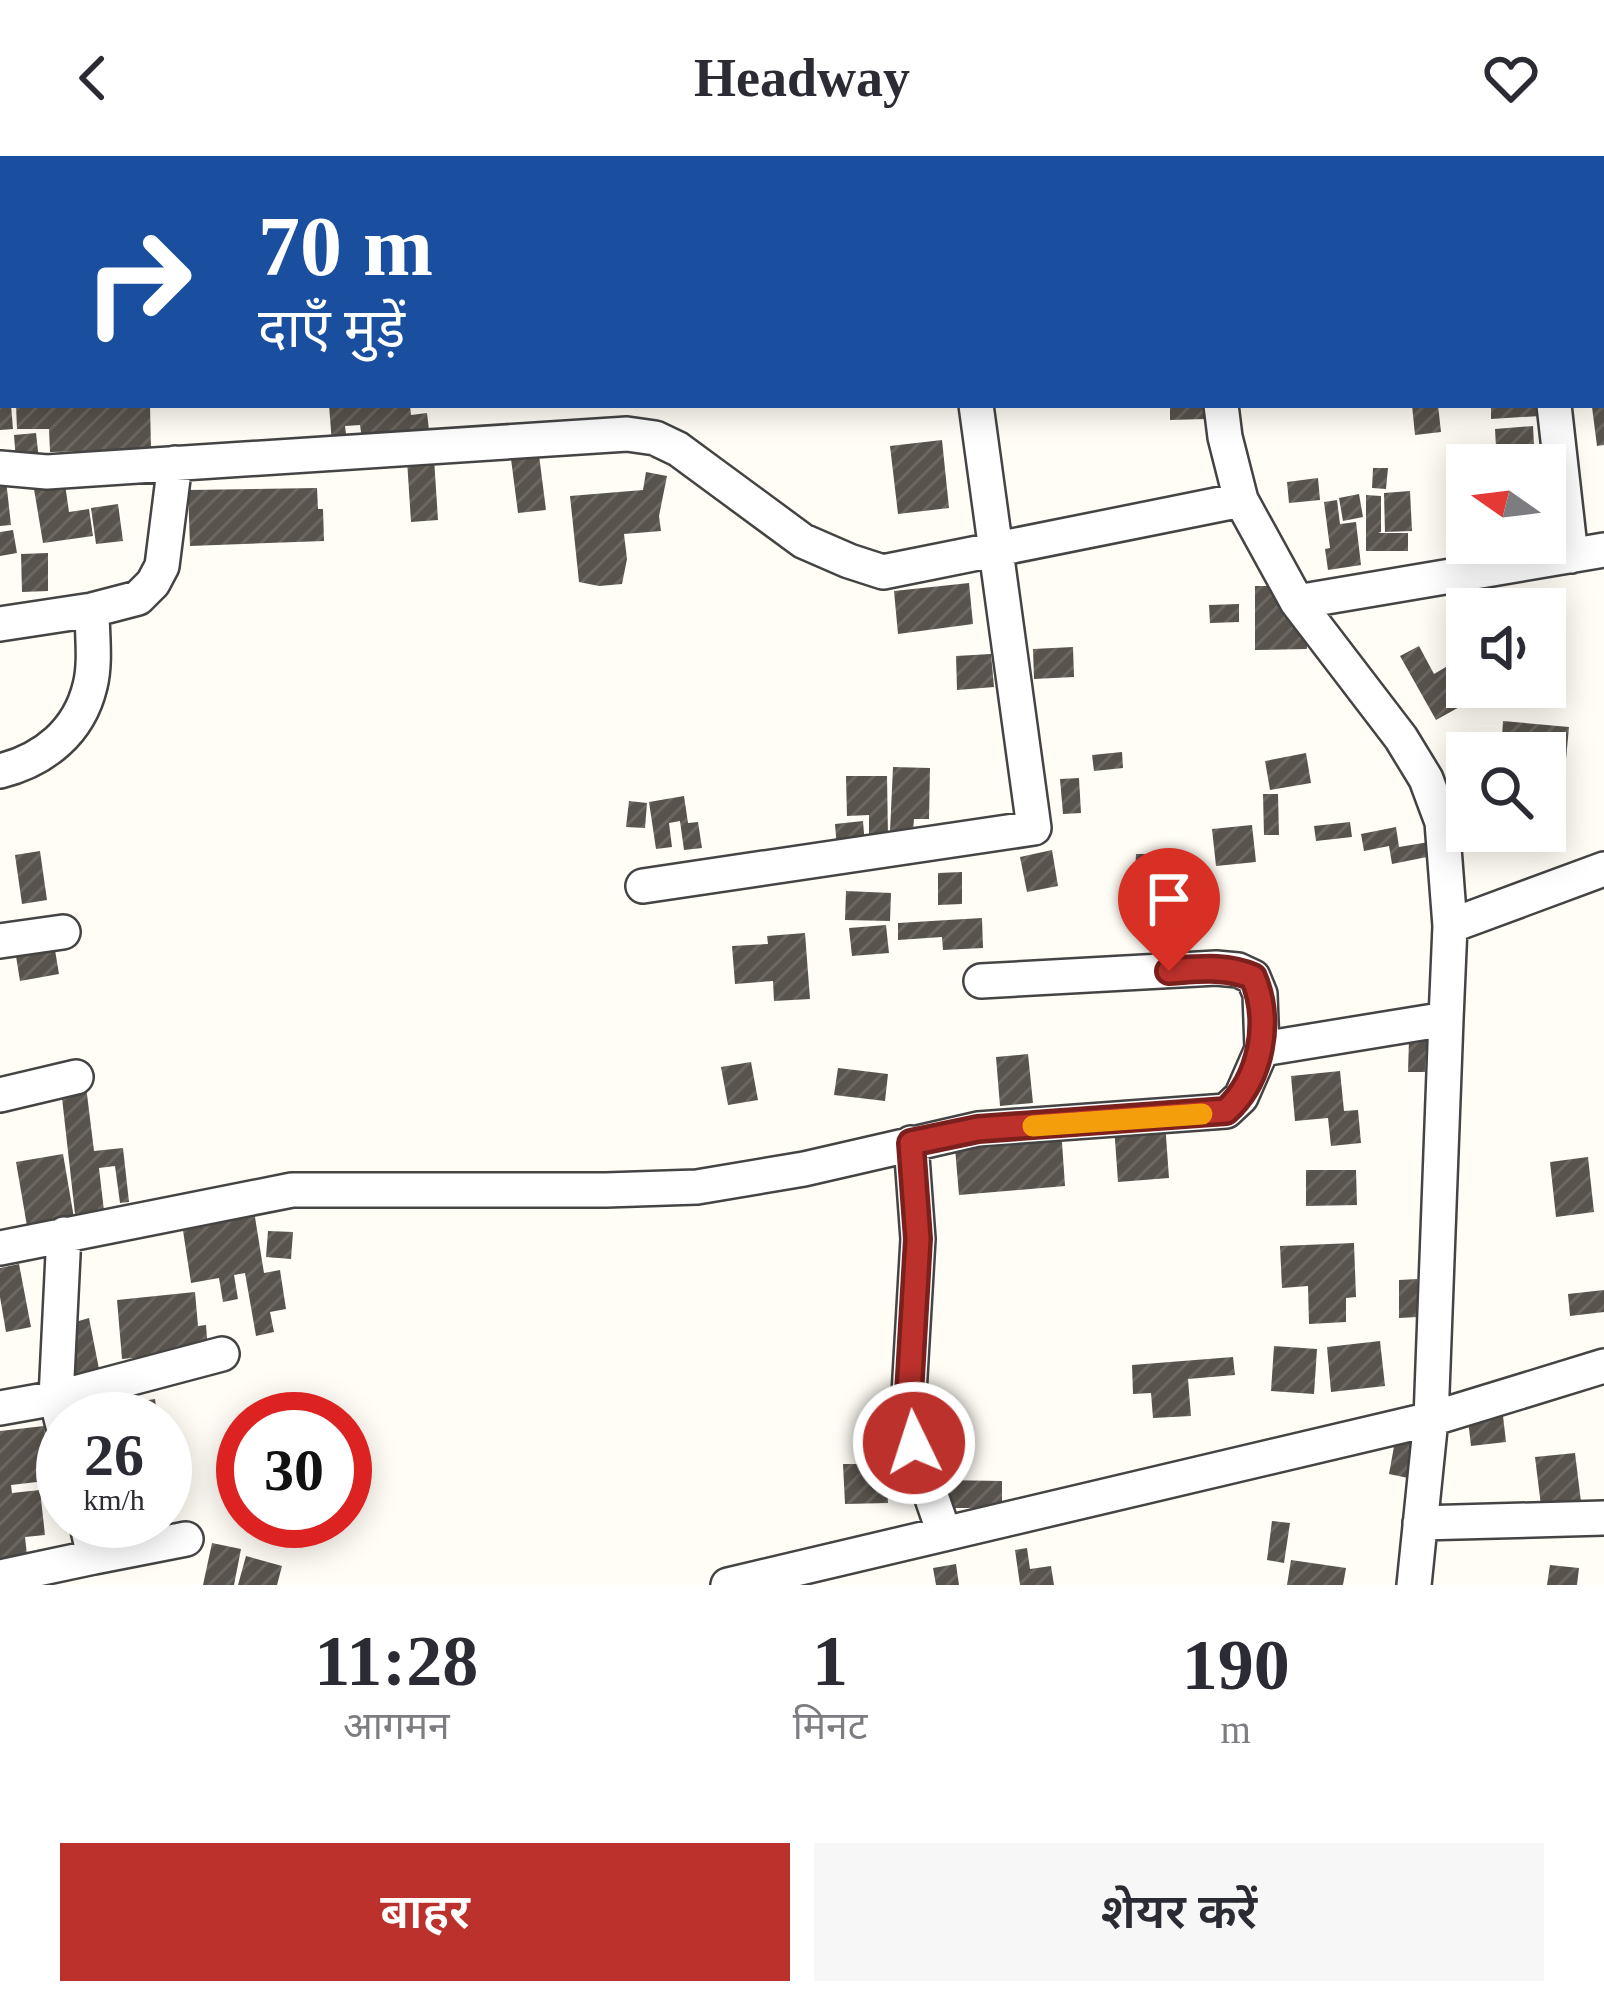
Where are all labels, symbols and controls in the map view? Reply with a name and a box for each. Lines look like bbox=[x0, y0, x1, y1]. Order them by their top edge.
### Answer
icon: back bbox=[60, 45, 126, 111]
icon: heart bbox=[1478, 45, 1544, 111]
text: Headway bbox=[694, 48, 910, 108]
text: 70 m bbox=[258, 200, 433, 293]
icon: right bbox=[60, 204, 216, 360]
text: दाएँ मुड़ें bbox=[258, 299, 405, 359]
north arrow bbox=[1446, 444, 1566, 564]
map controls bbox=[1446, 444, 1566, 852]
button: sound bbox=[1446, 588, 1566, 708]
button: search bbox=[1446, 732, 1566, 852]
pin bbox=[1118, 848, 1220, 971]
icon: arrive bbox=[1136, 866, 1202, 932]
position arrow bbox=[851, 1380, 977, 1506]
speed limit sign: 30 bbox=[216, 1392, 372, 1548]
text: 26 bbox=[84, 1422, 144, 1488]
text: km/h bbox=[83, 1483, 145, 1516]
text: 11:28 bbox=[314, 1621, 478, 1701]
text: 1 bbox=[812, 1621, 848, 1701]
text: 190 bbox=[1182, 1625, 1290, 1705]
text: आगमन bbox=[343, 1704, 450, 1747]
text: मिनट bbox=[793, 1704, 867, 1747]
text: m bbox=[1221, 1708, 1251, 1751]
button: बाहर bbox=[60, 1843, 790, 1981]
button: शेयर करें bbox=[814, 1843, 1544, 1981]

